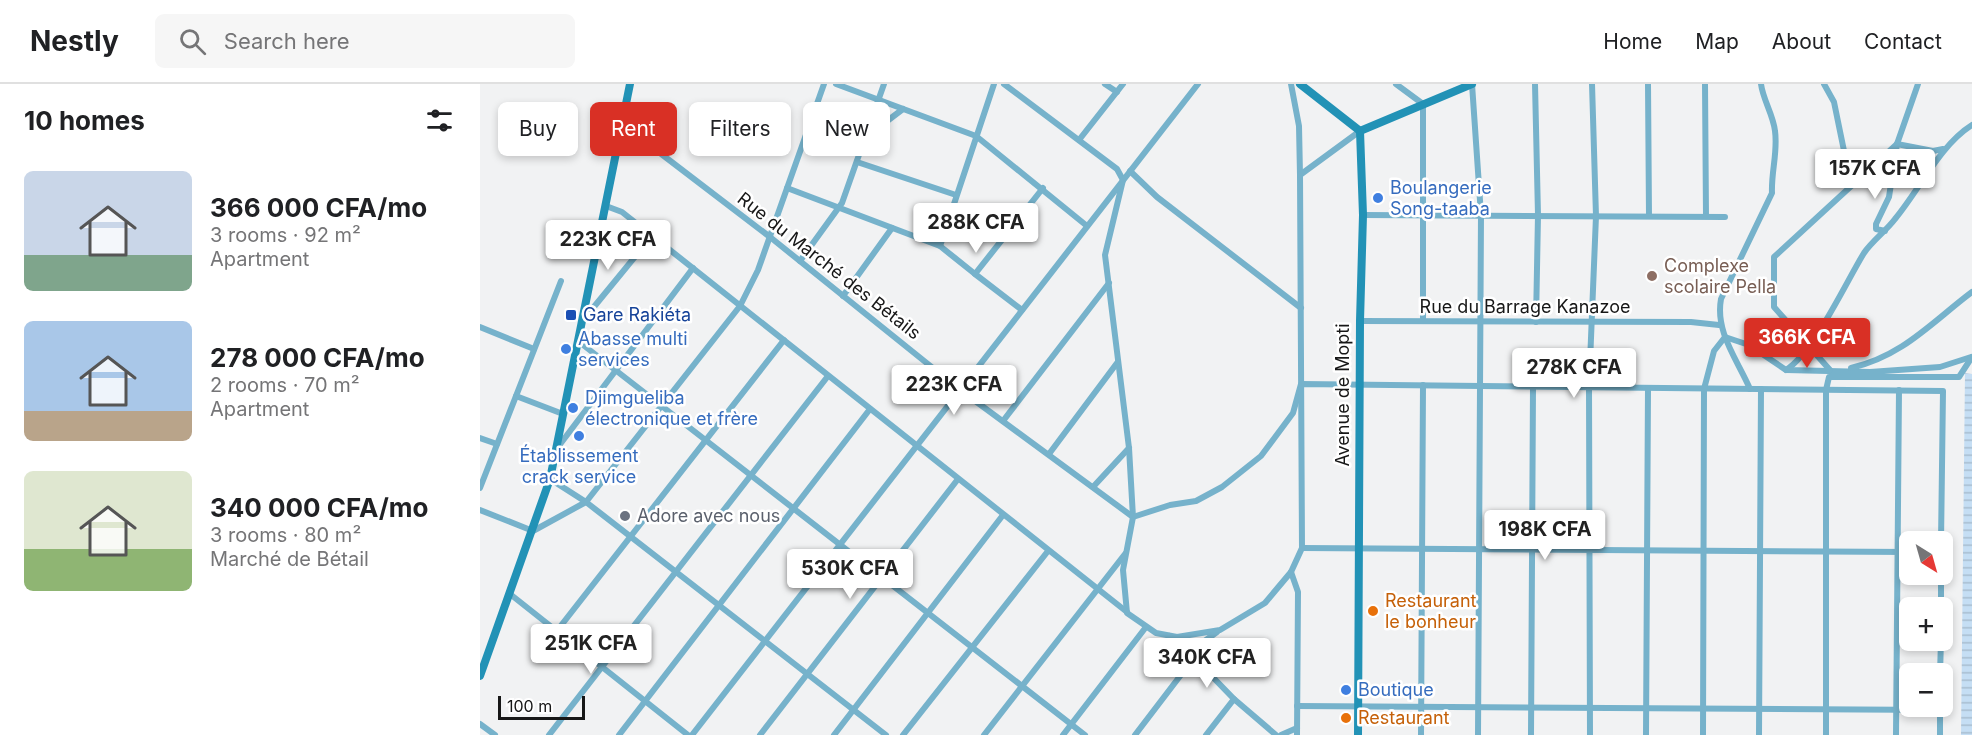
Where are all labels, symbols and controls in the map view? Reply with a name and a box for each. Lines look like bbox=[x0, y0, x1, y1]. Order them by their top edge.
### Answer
search box bbox=[155, 14, 575, 68]
text: Nestly bbox=[30, 24, 119, 58]
icon: search bbox=[176, 25, 209, 58]
text: Search here bbox=[224, 28, 350, 54]
text: Home bbox=[1603, 29, 1662, 54]
text: Map bbox=[1695, 29, 1739, 54]
text: About bbox=[1772, 29, 1831, 54]
text: Contact bbox=[1864, 29, 1942, 54]
chip: Buy bbox=[498, 102, 578, 156]
chip: Rent bbox=[590, 102, 677, 156]
chip: Filters bbox=[689, 102, 791, 156]
chip: New bbox=[803, 102, 890, 156]
icon: filters bbox=[423, 104, 456, 137]
text: 10 homes bbox=[24, 105, 145, 136]
pin: 157K CFA bbox=[1813, 149, 1937, 200]
text: 157K CFA bbox=[1829, 156, 1921, 180]
place label: Boulangerie Song-taaba bbox=[1390, 177, 1492, 219]
street label: Rue du Marché des Bétails bbox=[734, 188, 925, 344]
marker: Boulangerie Song-taaba bbox=[1371, 191, 1385, 205]
text: 366 000 CFA/mo bbox=[210, 192, 427, 223]
icon: home bbox=[72, 195, 144, 267]
pin: 288K CFA bbox=[914, 203, 1038, 254]
text: 288K CFA bbox=[927, 210, 1025, 234]
pin: 223K CFA bbox=[546, 220, 670, 271]
text: 3 rooms · 92 m² bbox=[210, 223, 361, 247]
text: 223K CFA bbox=[560, 227, 656, 251]
text: Apartment bbox=[210, 247, 309, 271]
place label: Complexe scolaire Pella bbox=[1664, 255, 1776, 297]
marker: Complexe scolaire Pella bbox=[1645, 269, 1659, 283]
street label: Rue du Barrage Kanazoe bbox=[1420, 296, 1630, 317]
place label: Gare Rakiéta bbox=[583, 304, 691, 325]
marker: Gare Rakiéta bbox=[564, 308, 578, 322]
pin: 366K CFA bbox=[1745, 318, 1869, 369]
street label: Avenue de Mopti bbox=[1332, 323, 1353, 467]
text: 366K CFA bbox=[1758, 325, 1856, 349]
place label: Abasse multi services bbox=[578, 328, 688, 370]
text: 278 000 CFA/mo bbox=[210, 342, 425, 373]
marker: Abasse multi services bbox=[559, 342, 573, 356]
icon: home bbox=[72, 345, 144, 417]
pin: 278K CFA bbox=[1512, 348, 1636, 399]
text: 278K CFA bbox=[1526, 355, 1622, 379]
pin: 223K CFA bbox=[892, 365, 1016, 416]
text: 223K CFA bbox=[906, 372, 1002, 396]
text: 2 rooms · 70 m² bbox=[210, 373, 360, 397]
place label: Djimgueliba électronique et frère bbox=[585, 387, 758, 429]
text: Apartment bbox=[210, 397, 309, 421]
marker: Djimgueliba électronique et frère bbox=[566, 401, 580, 415]
marker: Établissement crack service bbox=[572, 429, 586, 443]
place label: Établissement crack service bbox=[520, 444, 639, 487]
text: 340 000 CFA/mo bbox=[210, 492, 428, 523]
icon: home bbox=[72, 495, 144, 567]
place label: Adore avec nous bbox=[637, 505, 780, 526]
marker: Adore avec nous bbox=[618, 509, 632, 523]
pin: 198K CFA bbox=[1483, 510, 1607, 561]
text: 198K CFA bbox=[1498, 517, 1592, 541]
text: 3 rooms · 80 m² bbox=[210, 523, 361, 547]
north arrow bbox=[1899, 531, 1953, 585]
map controls bbox=[1899, 531, 1953, 717]
text: Marché de Bétail bbox=[210, 547, 369, 571]
pin: 530K CFA bbox=[788, 549, 912, 600]
text: 530K CFA bbox=[801, 556, 899, 580]
place label: Restaurant le bonheur bbox=[1385, 590, 1477, 632]
button: + bbox=[1899, 597, 1953, 651]
marker: Restaurant le bonheur bbox=[1366, 604, 1380, 618]
pin: 251K CFA bbox=[529, 624, 653, 675]
text: 251K CFA bbox=[545, 631, 637, 655]
pin: 340K CFA bbox=[1145, 638, 1269, 689]
text: 340K CFA bbox=[1158, 645, 1256, 669]
button: − bbox=[1899, 663, 1953, 717]
place label: Boutique bbox=[1358, 679, 1434, 700]
marker: Boutique bbox=[1339, 683, 1353, 697]
scale bar bbox=[498, 693, 585, 720]
text: 100 m bbox=[507, 696, 552, 716]
place label: Restaurant bbox=[1358, 707, 1450, 728]
marker: Restaurant bbox=[1339, 711, 1353, 725]

